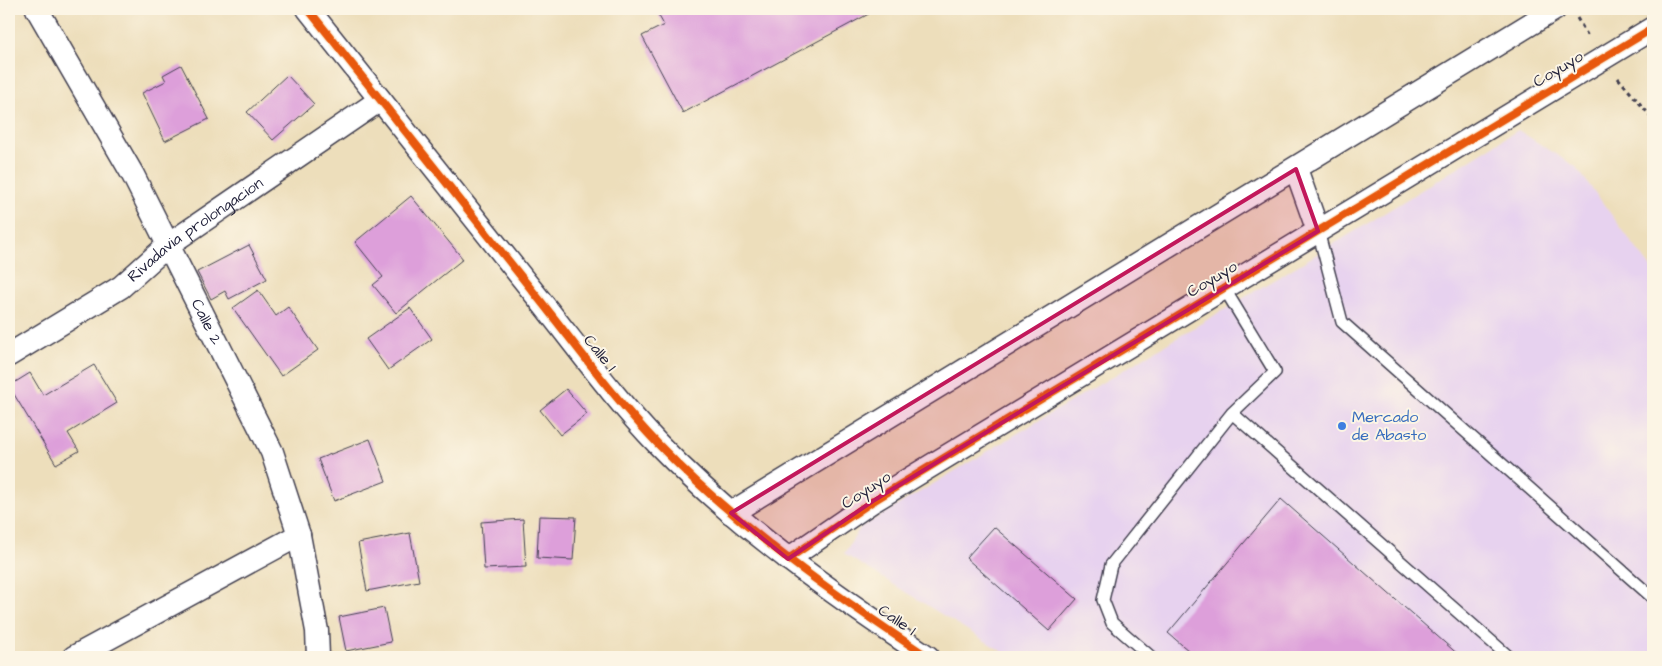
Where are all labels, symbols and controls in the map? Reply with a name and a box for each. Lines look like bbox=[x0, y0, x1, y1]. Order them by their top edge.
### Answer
street label: Coyuyo bbox=[1529, 45, 1588, 93]
street label: Rivadavia prolongacion bbox=[123, 172, 267, 287]
street label: Coyuyo bbox=[1183, 255, 1242, 303]
street label: Calle 2 bbox=[186, 295, 227, 348]
street label: Calle 1 bbox=[578, 330, 622, 376]
place label: Mercado de Abasto bbox=[1352, 406, 1426, 446]
marker: Mercado de Abasto bbox=[1336, 420, 1348, 432]
street label: Coyuyo bbox=[837, 466, 896, 515]
street label: Calle 1 bbox=[874, 599, 920, 641]

